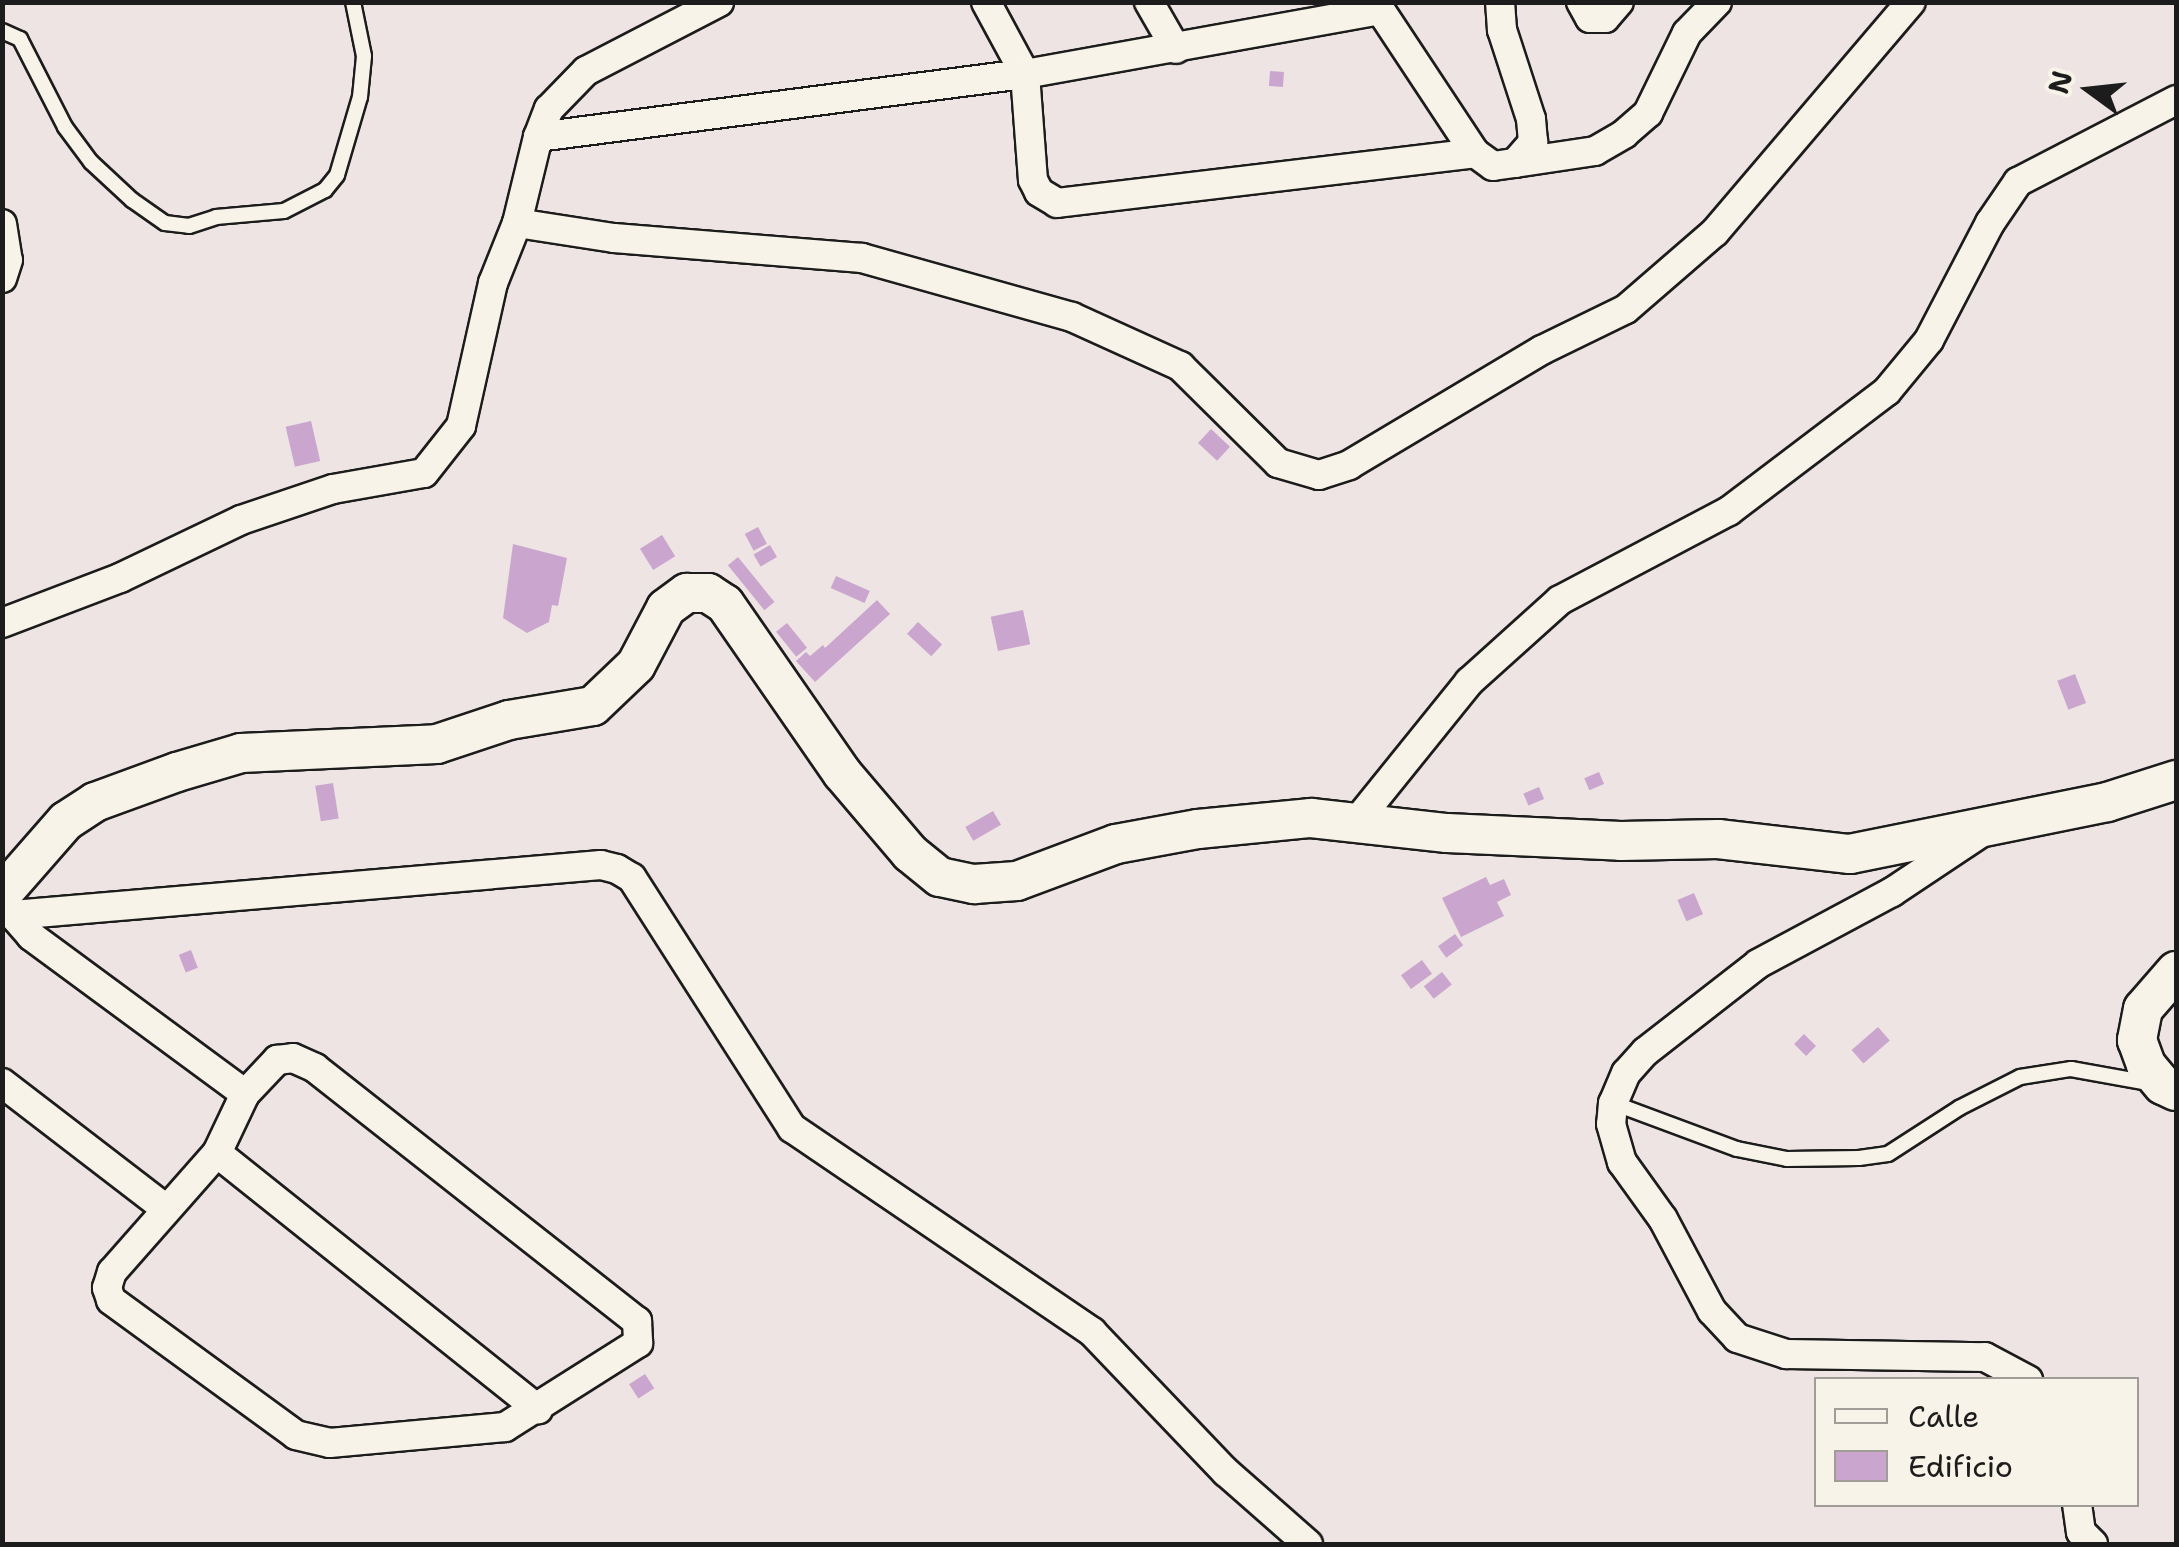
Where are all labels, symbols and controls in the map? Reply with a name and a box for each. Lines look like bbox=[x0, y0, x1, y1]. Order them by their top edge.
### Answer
north arrow bbox=[2039, 40, 2139, 140]
text: N bbox=[2039, 67, 2081, 98]
legend bbox=[1814, 1377, 2139, 1507]
text: Calle bbox=[1908, 1396, 1979, 1437]
text: Edificio bbox=[1908, 1446, 2013, 1487]

